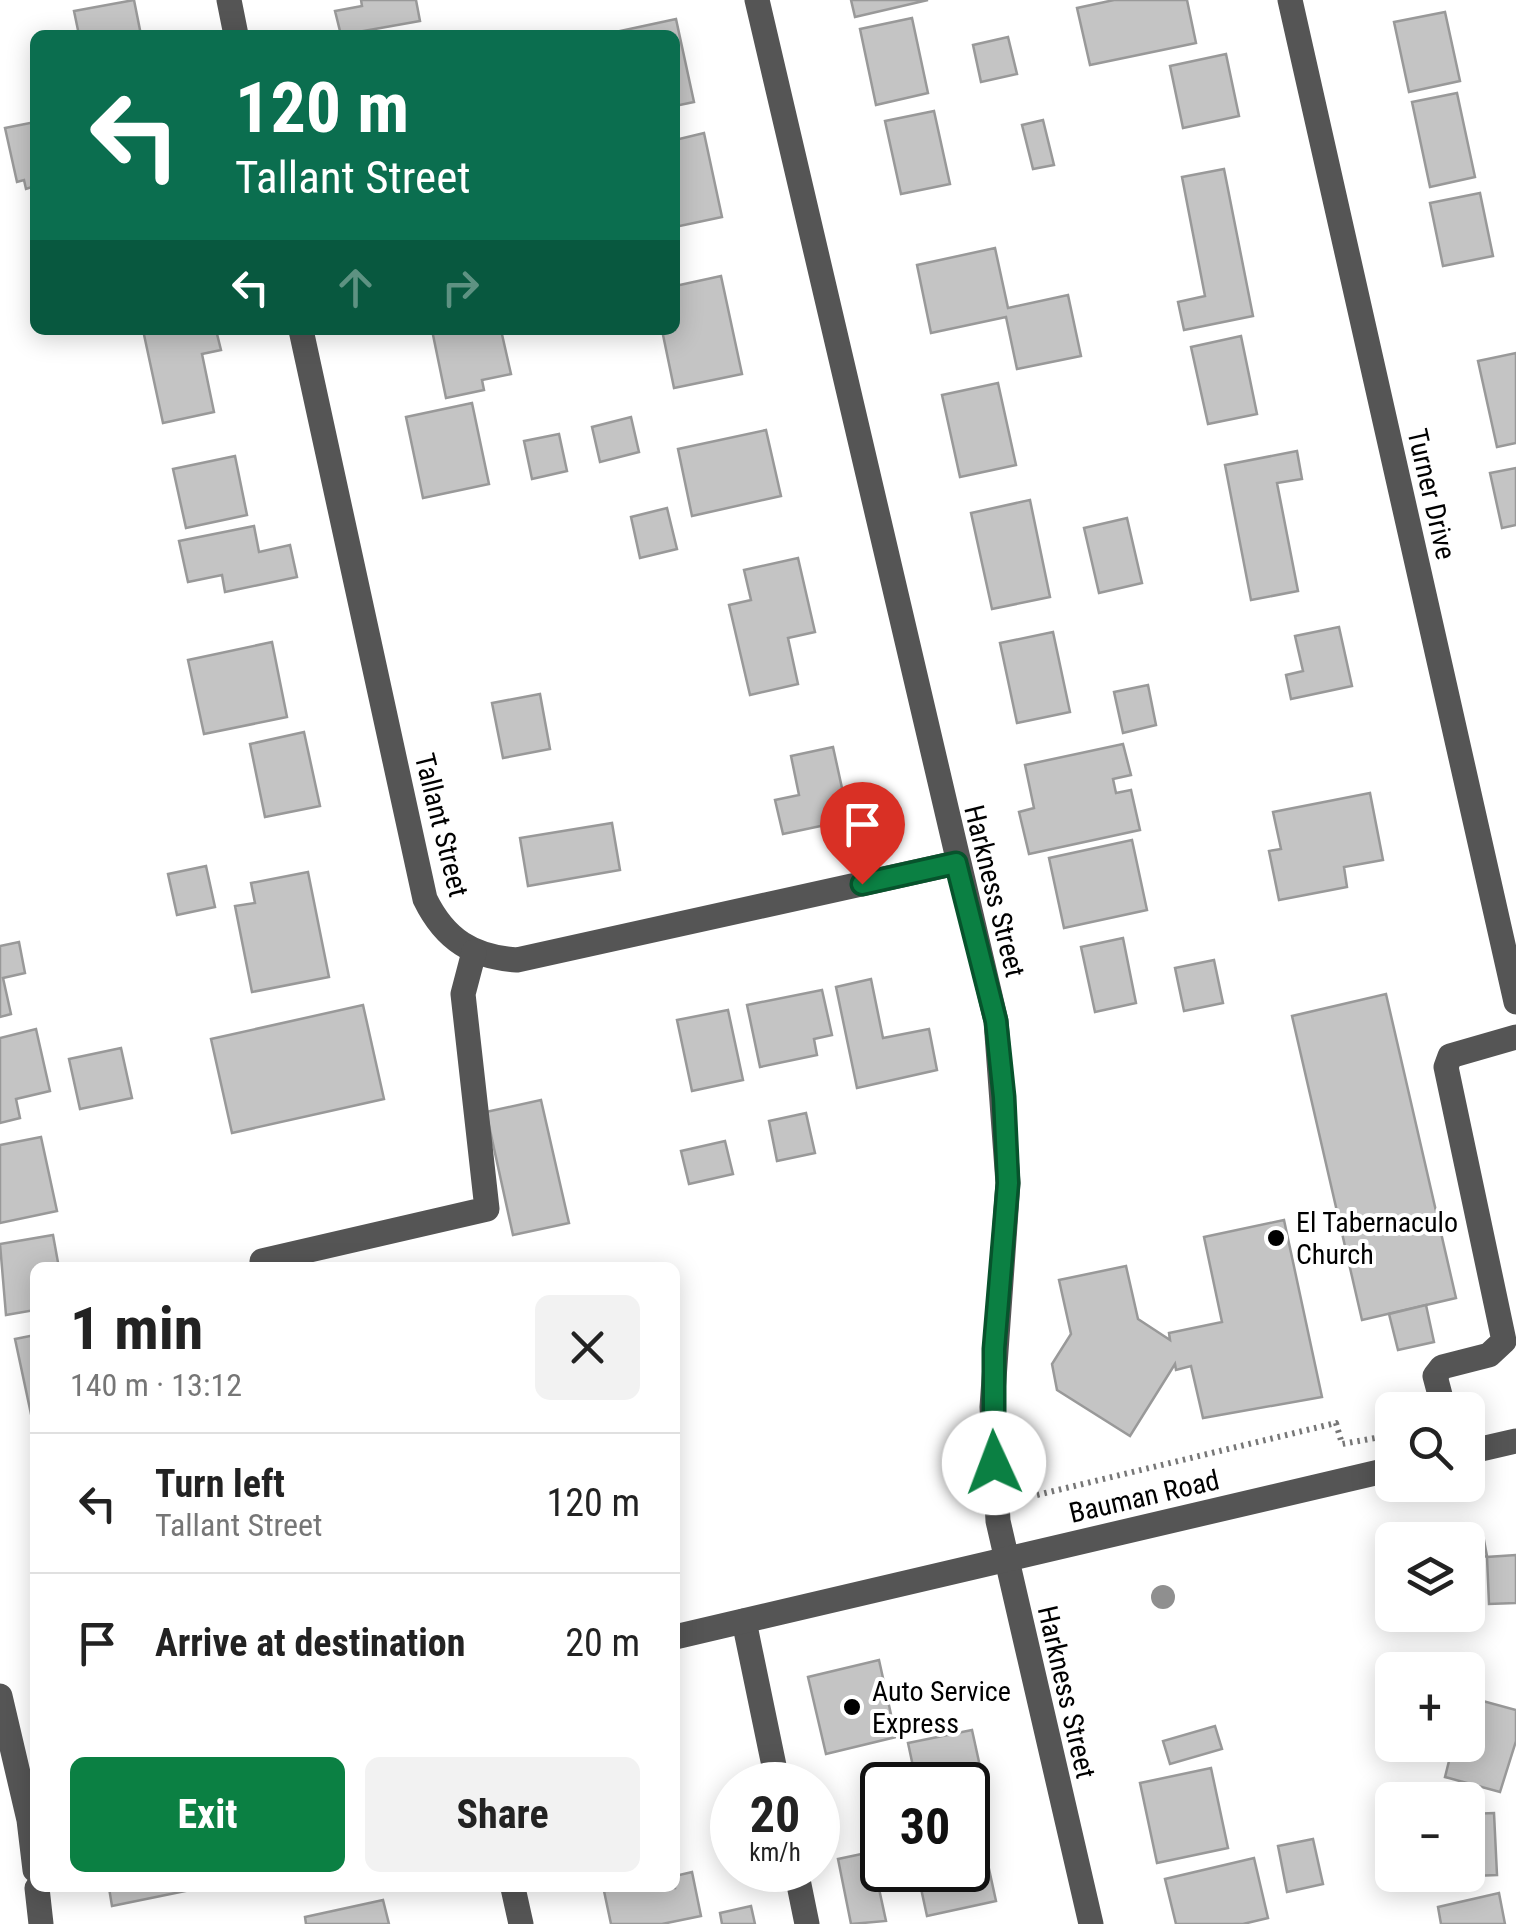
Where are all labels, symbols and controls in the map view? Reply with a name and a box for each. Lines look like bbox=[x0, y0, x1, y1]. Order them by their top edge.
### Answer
text: 120 m bbox=[235, 67, 409, 149]
icon: left bbox=[70, 70, 200, 200]
text: Tallant Street bbox=[235, 151, 471, 204]
icon: left bbox=[223, 260, 278, 315]
icon: ahead bbox=[328, 260, 383, 315]
icon: right bbox=[433, 260, 488, 315]
street label: Turner Drive bbox=[1400, 426, 1463, 563]
street label: Tallant Street bbox=[408, 750, 475, 900]
pin bbox=[820, 782, 905, 885]
icon: arrive bbox=[835, 797, 890, 852]
street label: Harkness Street bbox=[957, 802, 1032, 981]
place label: El Tabernaculo Church bbox=[1296, 1206, 1458, 1271]
marker: El Tabernaculo Church bbox=[1265, 1227, 1287, 1249]
text: 1 min bbox=[70, 1293, 203, 1364]
button: close bbox=[535, 1295, 640, 1400]
text: 140 m · 13:12 bbox=[70, 1366, 242, 1404]
map controls bbox=[1375, 1392, 1485, 1892]
button: search bbox=[1375, 1392, 1485, 1502]
position arrow bbox=[942, 1411, 1046, 1515]
text: Turn left bbox=[155, 1462, 285, 1506]
street label: Bauman Road bbox=[1066, 1463, 1222, 1530]
icon: left bbox=[70, 1476, 125, 1531]
text: 120 m bbox=[546, 1481, 640, 1525]
text: Tallant Street bbox=[155, 1506, 323, 1544]
button: layers bbox=[1375, 1522, 1485, 1632]
street label: Harkness Street bbox=[1031, 1603, 1102, 1782]
icon: arrive bbox=[70, 1616, 125, 1671]
text: Arrive at destination bbox=[155, 1621, 465, 1665]
text: 20 m bbox=[565, 1621, 640, 1665]
button: + bbox=[1375, 1652, 1485, 1762]
place label: Auto Service Express bbox=[872, 1675, 1011, 1740]
marker: Auto Service Express bbox=[841, 1696, 863, 1718]
button: Exit bbox=[70, 1757, 345, 1872]
button: Share bbox=[365, 1757, 640, 1872]
speed limit sign: 30 bbox=[860, 1762, 990, 1892]
button: − bbox=[1375, 1782, 1485, 1892]
text: 20 bbox=[750, 1786, 800, 1844]
text: km/h bbox=[749, 1838, 801, 1867]

